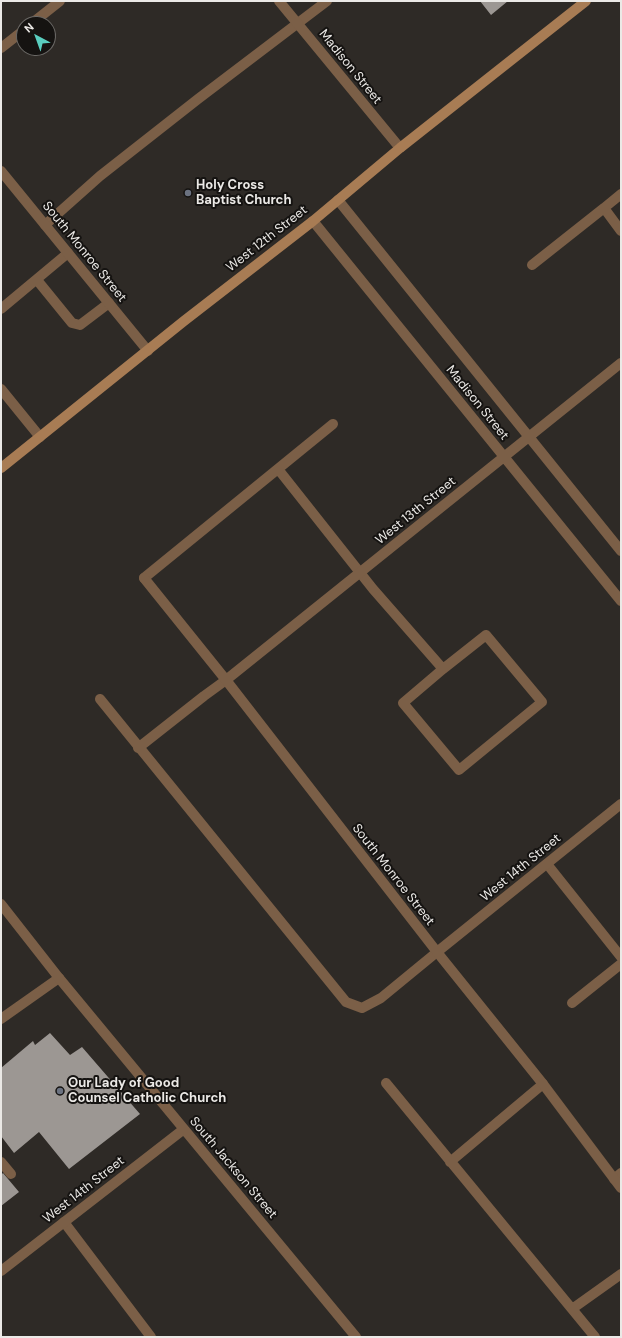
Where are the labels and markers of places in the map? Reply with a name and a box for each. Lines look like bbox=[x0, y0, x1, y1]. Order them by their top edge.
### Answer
place label: Holy Cross Baptist Church bbox=[196, 178, 292, 209]
marker: Holy Cross Baptist Church bbox=[183, 188, 193, 198]
place label: Our Lady of Good Counsel Catholic Church bbox=[68, 1076, 226, 1107]
marker: Our Lady of Good Counsel Catholic Church bbox=[55, 1086, 65, 1096]

